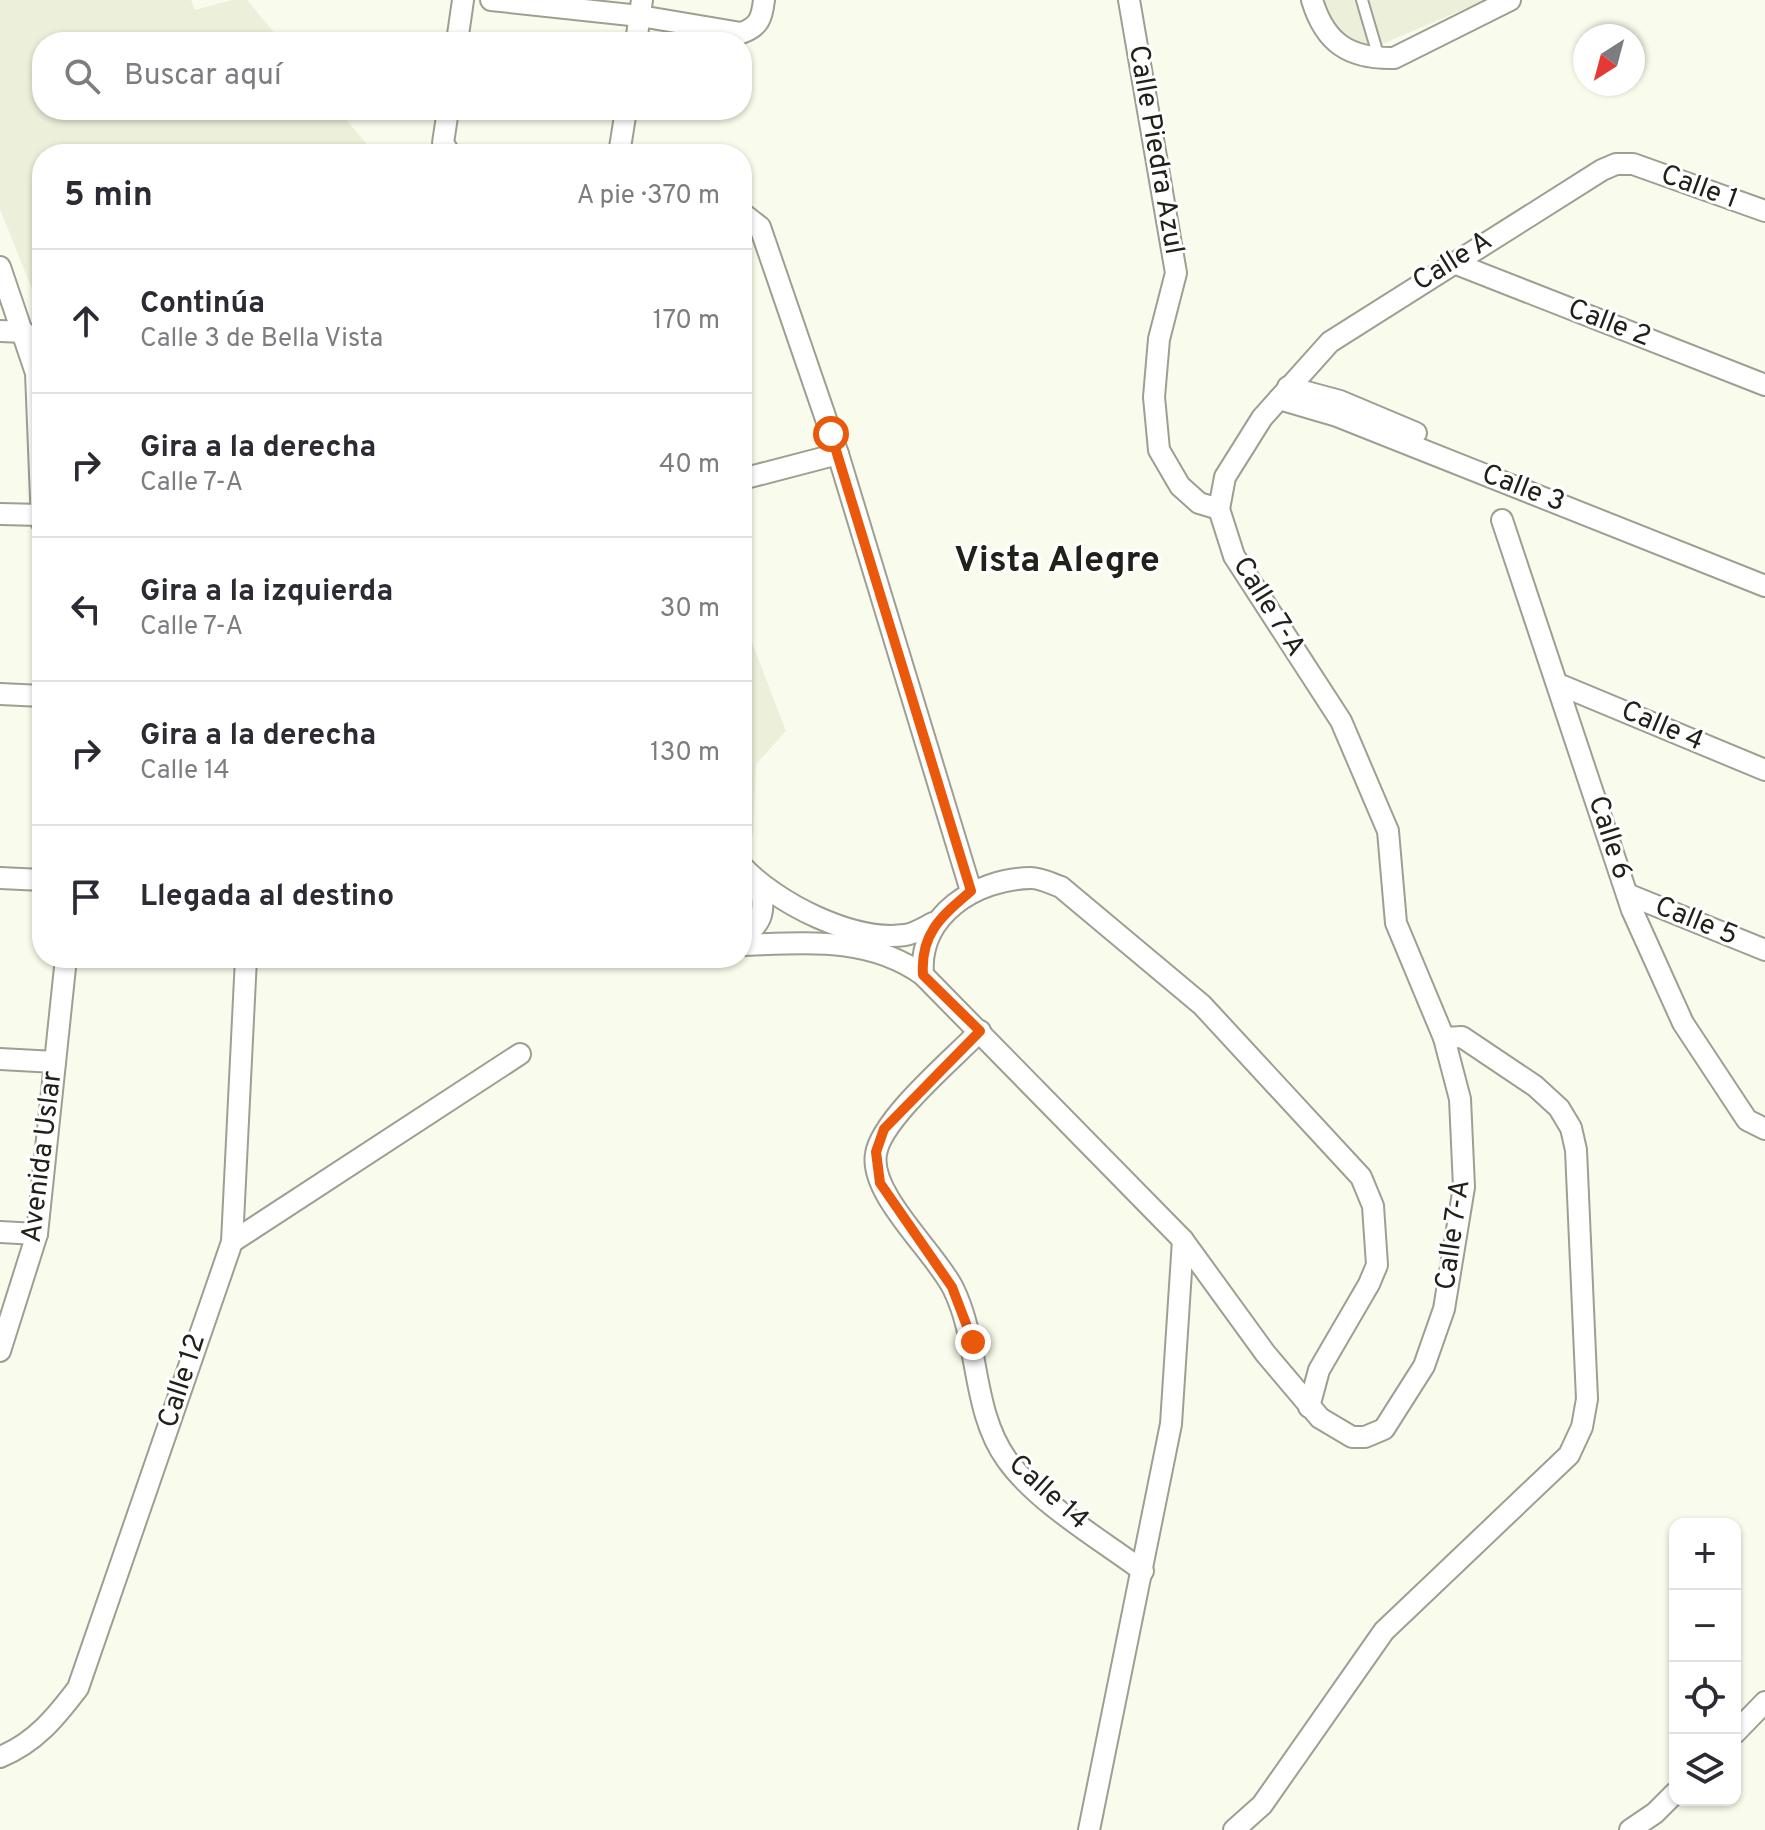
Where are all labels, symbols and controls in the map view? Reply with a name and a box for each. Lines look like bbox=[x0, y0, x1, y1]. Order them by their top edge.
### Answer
north arrow bbox=[1573, 24, 1645, 96]
search box bbox=[32, 32, 752, 120]
street label: Calle Piedra Azul bbox=[1119, 42, 1191, 258]
icon: search bbox=[60, 54, 104, 98]
text: Buscar aquí bbox=[124, 58, 282, 95]
street label: Calle 1 bbox=[1655, 157, 1743, 219]
text: 5 min bbox=[64, 175, 153, 218]
text: A pie · 370 m bbox=[577, 180, 720, 213]
street label: Calle A bbox=[1407, 224, 1499, 300]
text: Continúa bbox=[140, 286, 265, 323]
street label: Calle 2 bbox=[1562, 292, 1656, 356]
icon: ahead bbox=[64, 299, 108, 343]
text: 170 m bbox=[653, 305, 720, 338]
text: Calle 3 de Bella Vista bbox=[140, 323, 383, 356]
route start bbox=[813, 416, 849, 452]
text: Gira a la derecha bbox=[140, 430, 376, 467]
icon: right bbox=[64, 443, 108, 487]
text: 40 m bbox=[659, 449, 720, 482]
street label: Calle 3 bbox=[1476, 457, 1570, 521]
text: Calle 7-A bbox=[140, 467, 243, 500]
district label: Vista Alegre bbox=[954, 539, 1160, 585]
street label: Calle 7-A bbox=[1223, 550, 1313, 664]
text: Gira a la izquierda bbox=[140, 574, 393, 611]
icon: left bbox=[64, 587, 108, 631]
text: 30 m bbox=[660, 593, 720, 626]
text: Calle 7-A bbox=[140, 611, 243, 644]
street label: Calle 4 bbox=[1615, 694, 1709, 760]
text: Gira a la derecha bbox=[140, 718, 376, 755]
icon: right bbox=[64, 731, 108, 775]
text: 130 m bbox=[650, 737, 720, 770]
text: Calle 14 bbox=[140, 755, 230, 788]
street label: Calle 6 bbox=[1579, 792, 1639, 884]
icon: arrive bbox=[64, 875, 108, 919]
text: Llegada al destino bbox=[140, 879, 394, 916]
street label: Calle 5 bbox=[1649, 889, 1743, 955]
street label: Avenida Uslar bbox=[15, 1069, 71, 1245]
street label: Calle 7-A bbox=[1428, 1178, 1480, 1292]
route end bbox=[955, 1324, 991, 1360]
street label: Calle 12 bbox=[151, 1329, 215, 1433]
street label: Calle 14 bbox=[1000, 1447, 1096, 1539]
map controls bbox=[1669, 1518, 1741, 1806]
button: + bbox=[1669, 1518, 1741, 1590]
button: − bbox=[1669, 1590, 1741, 1662]
button: locate bbox=[1669, 1662, 1741, 1734]
button: layers bbox=[1669, 1734, 1741, 1806]

